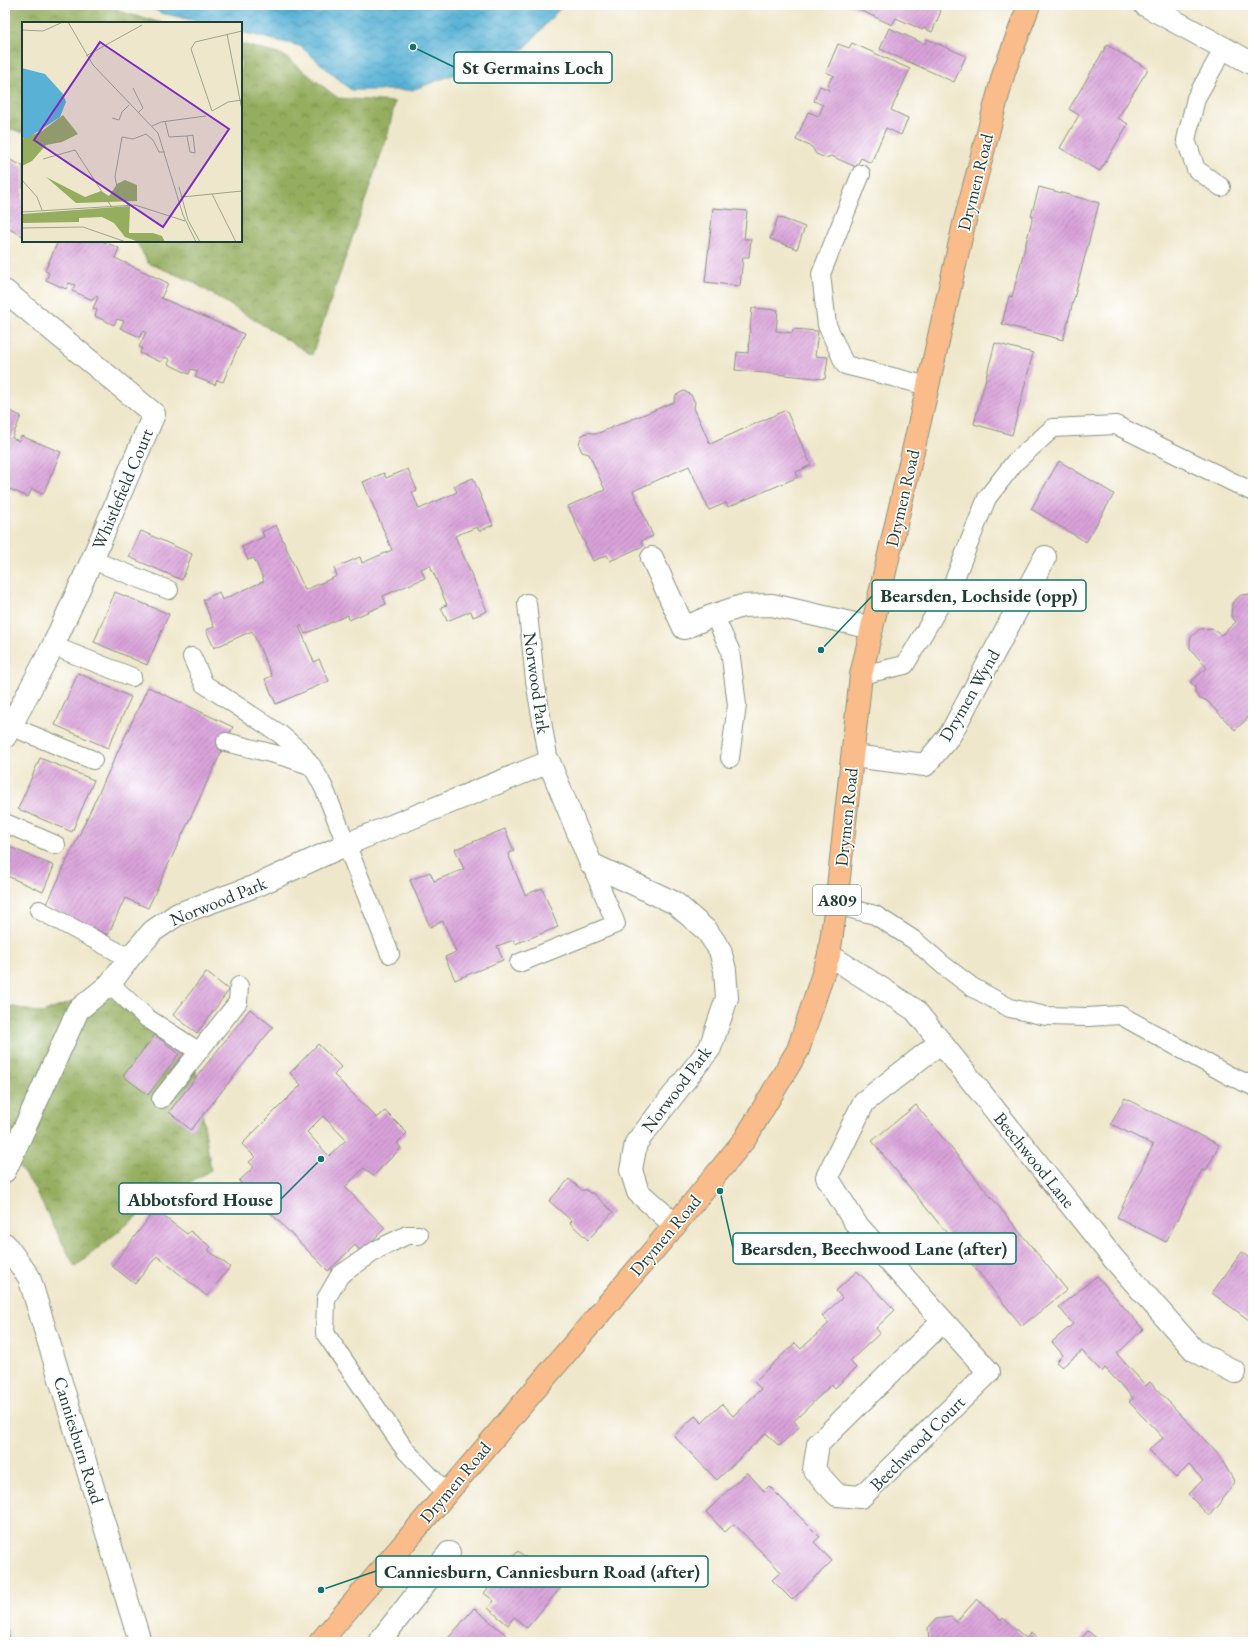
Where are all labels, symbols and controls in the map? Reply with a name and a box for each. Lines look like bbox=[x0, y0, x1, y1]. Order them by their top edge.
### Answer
inset map bbox=[22, 22, 242, 242]
callout: St Germains Loch bbox=[454, 52, 612, 83]
text: St Germains Loch bbox=[462, 55, 604, 80]
street label: Drymen Road bbox=[952, 130, 998, 233]
street label: Whistlefield Court bbox=[86, 425, 158, 553]
street label: Drymen Road bbox=[880, 446, 925, 549]
callout: Bearsden, Lochside (opp) bbox=[872, 580, 1086, 611]
text: Bearsden, Lochside (opp) bbox=[880, 583, 1078, 608]
street label: Norwood Park bbox=[518, 631, 556, 736]
street label: Drymen Wynd bbox=[933, 644, 1005, 745]
street label: Drymen Road bbox=[829, 766, 863, 868]
street label: Norwood Park bbox=[166, 871, 270, 931]
road number: A809 bbox=[813, 885, 861, 915]
street label: Norwood Park bbox=[636, 1041, 716, 1137]
street label: Beechwood Lane bbox=[989, 1107, 1081, 1213]
callout: Abbotsford House bbox=[119, 1183, 281, 1214]
text: Abbotsford House bbox=[126, 1187, 273, 1212]
street label: Drymen Road bbox=[624, 1189, 706, 1280]
callout: Bearsden, Beechwood Lane (after) bbox=[733, 1233, 1016, 1264]
text: Bearsden, Beechwood Lane (after) bbox=[741, 1236, 1008, 1261]
street label: Canniesburn Road bbox=[49, 1374, 110, 1507]
street label: Beechwood Court bbox=[864, 1390, 970, 1496]
street label: Drymen Road bbox=[414, 1436, 496, 1527]
callout: Canniesburn, Canniesburn Road (after) bbox=[376, 1556, 708, 1587]
text: Canniesburn, Canniesburn Road (after) bbox=[384, 1559, 700, 1584]

